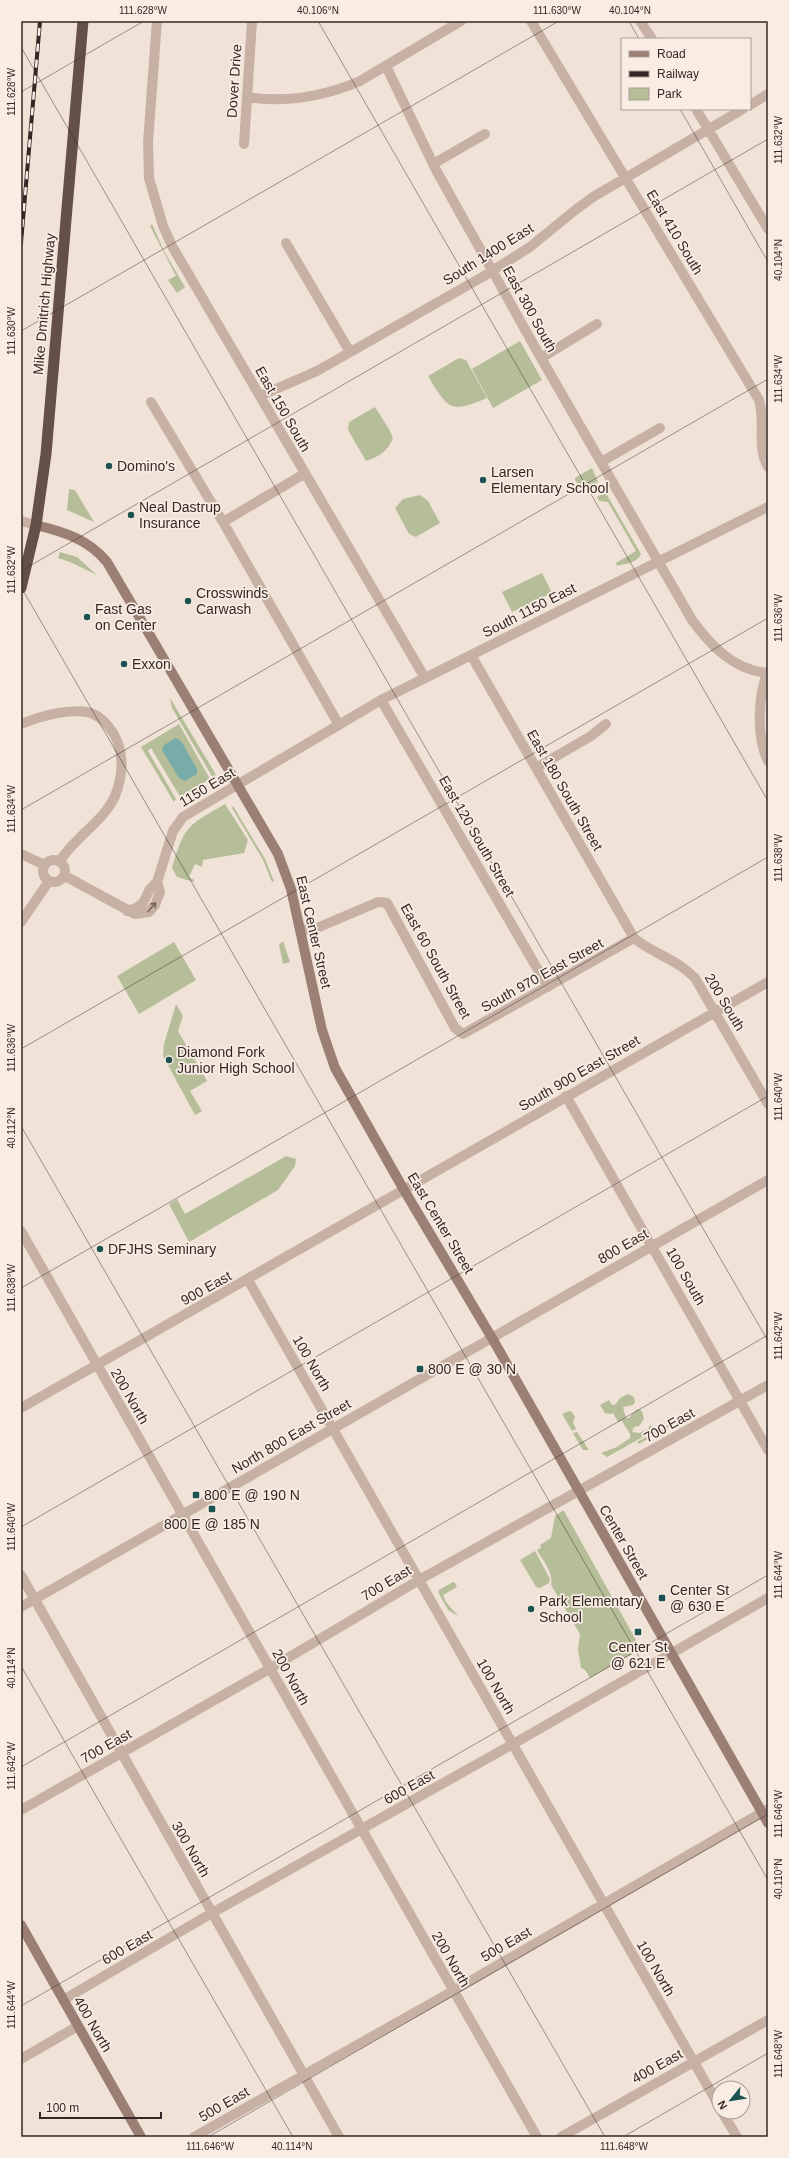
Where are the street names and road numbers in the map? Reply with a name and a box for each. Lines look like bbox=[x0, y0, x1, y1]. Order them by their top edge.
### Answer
street label: Dover Drive bbox=[223, 43, 245, 118]
street label: East 410 South bbox=[643, 187, 707, 277]
street label: South 1400 East bbox=[440, 220, 536, 288]
street label: Mike Dmitrich Highway bbox=[30, 232, 58, 376]
street label: East 300 South bbox=[500, 263, 560, 355]
street label: East 150 South bbox=[252, 364, 314, 454]
street label: South 1150 East bbox=[480, 580, 578, 640]
street label: East 180 South Street bbox=[524, 727, 606, 853]
street label: 1150 East bbox=[176, 764, 238, 810]
street label: East 120 South Street bbox=[436, 773, 518, 899]
street label: East Center Street bbox=[293, 874, 335, 990]
street label: East 60 South Street bbox=[398, 901, 474, 1021]
street label: South 970 East Street bbox=[478, 935, 606, 1015]
street label: 200 South bbox=[702, 971, 748, 1033]
street label: South 900 East Street bbox=[516, 1032, 642, 1114]
street label: East Center Street bbox=[404, 1170, 478, 1277]
street label: 800 East bbox=[595, 1225, 651, 1267]
street label: 100 South bbox=[663, 1244, 709, 1308]
street label: 900 East bbox=[178, 1268, 234, 1308]
street label: 100 North bbox=[290, 1332, 334, 1394]
street label: 200 North bbox=[108, 1365, 152, 1427]
street label: North 800 East Street bbox=[229, 1395, 353, 1477]
street label: 700 East bbox=[641, 1405, 697, 1445]
street label: Center Street bbox=[596, 1502, 652, 1582]
street label: 700 East bbox=[358, 1562, 414, 1604]
street label: 200 North bbox=[269, 1646, 313, 1708]
street label: 100 North bbox=[474, 1655, 518, 1717]
street label: 700 East bbox=[78, 1726, 134, 1766]
street label: 600 East bbox=[381, 1767, 437, 1807]
street label: 300 North bbox=[169, 1818, 213, 1880]
street label: 500 East bbox=[478, 1923, 534, 1965]
street label: 600 East bbox=[99, 1926, 155, 1968]
street label: 200 North bbox=[429, 1928, 473, 1990]
street label: 100 North bbox=[634, 1937, 678, 1999]
street label: 400 North bbox=[71, 1993, 115, 2055]
street label: 400 East bbox=[629, 2046, 685, 2086]
street label: 500 East bbox=[196, 2083, 252, 2125]

